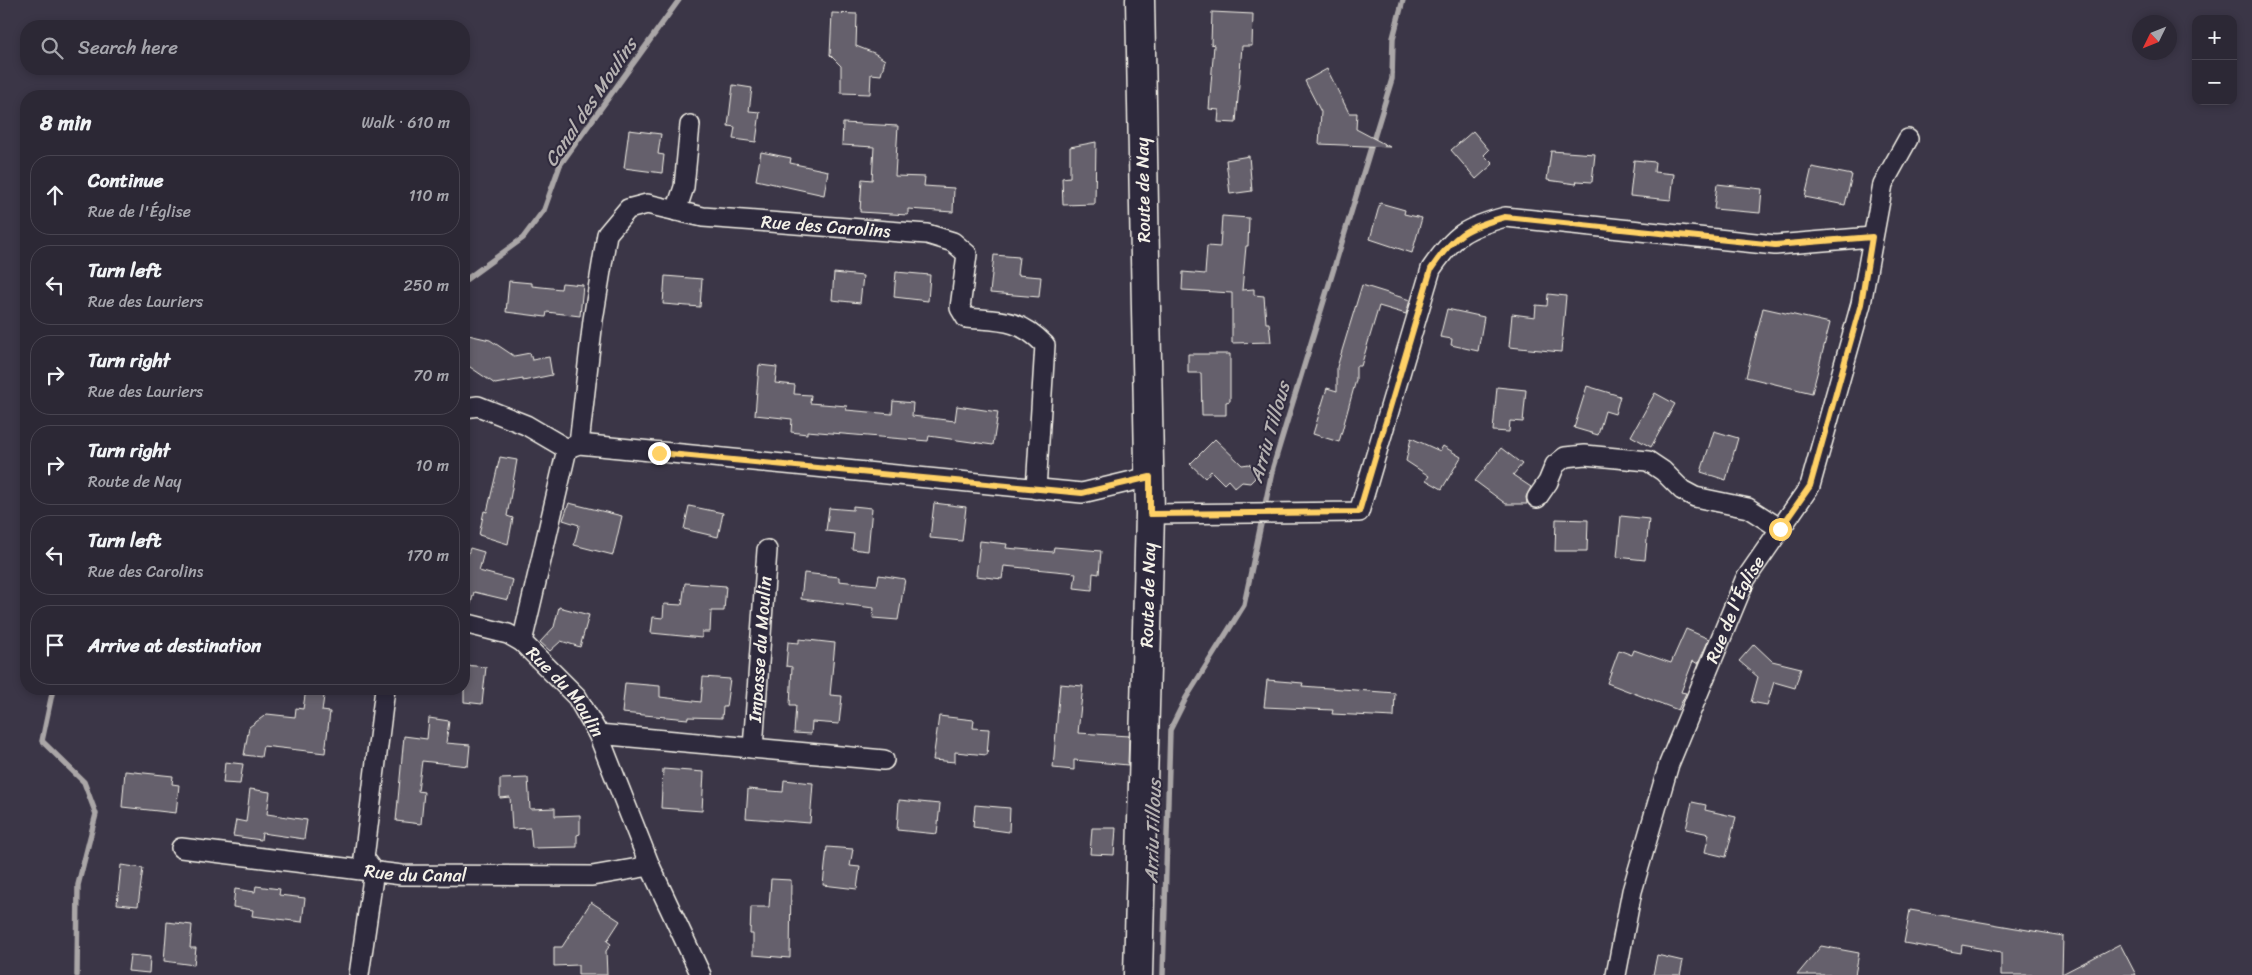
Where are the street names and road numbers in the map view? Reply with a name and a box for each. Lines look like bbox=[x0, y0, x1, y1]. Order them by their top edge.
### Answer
street label: Route de Nay bbox=[1126, 136, 1160, 243]
street label: Rue des Carolins bbox=[760, 205, 892, 247]
street label: Route de Nay bbox=[1131, 541, 1165, 648]
street label: Rue de l'Église bbox=[1696, 549, 1774, 668]
street label: Impasse du Moulin bbox=[739, 575, 781, 724]
street label: Rue du Moulin bbox=[518, 638, 613, 744]
street label: Rue du Canal bbox=[362, 855, 468, 891]

